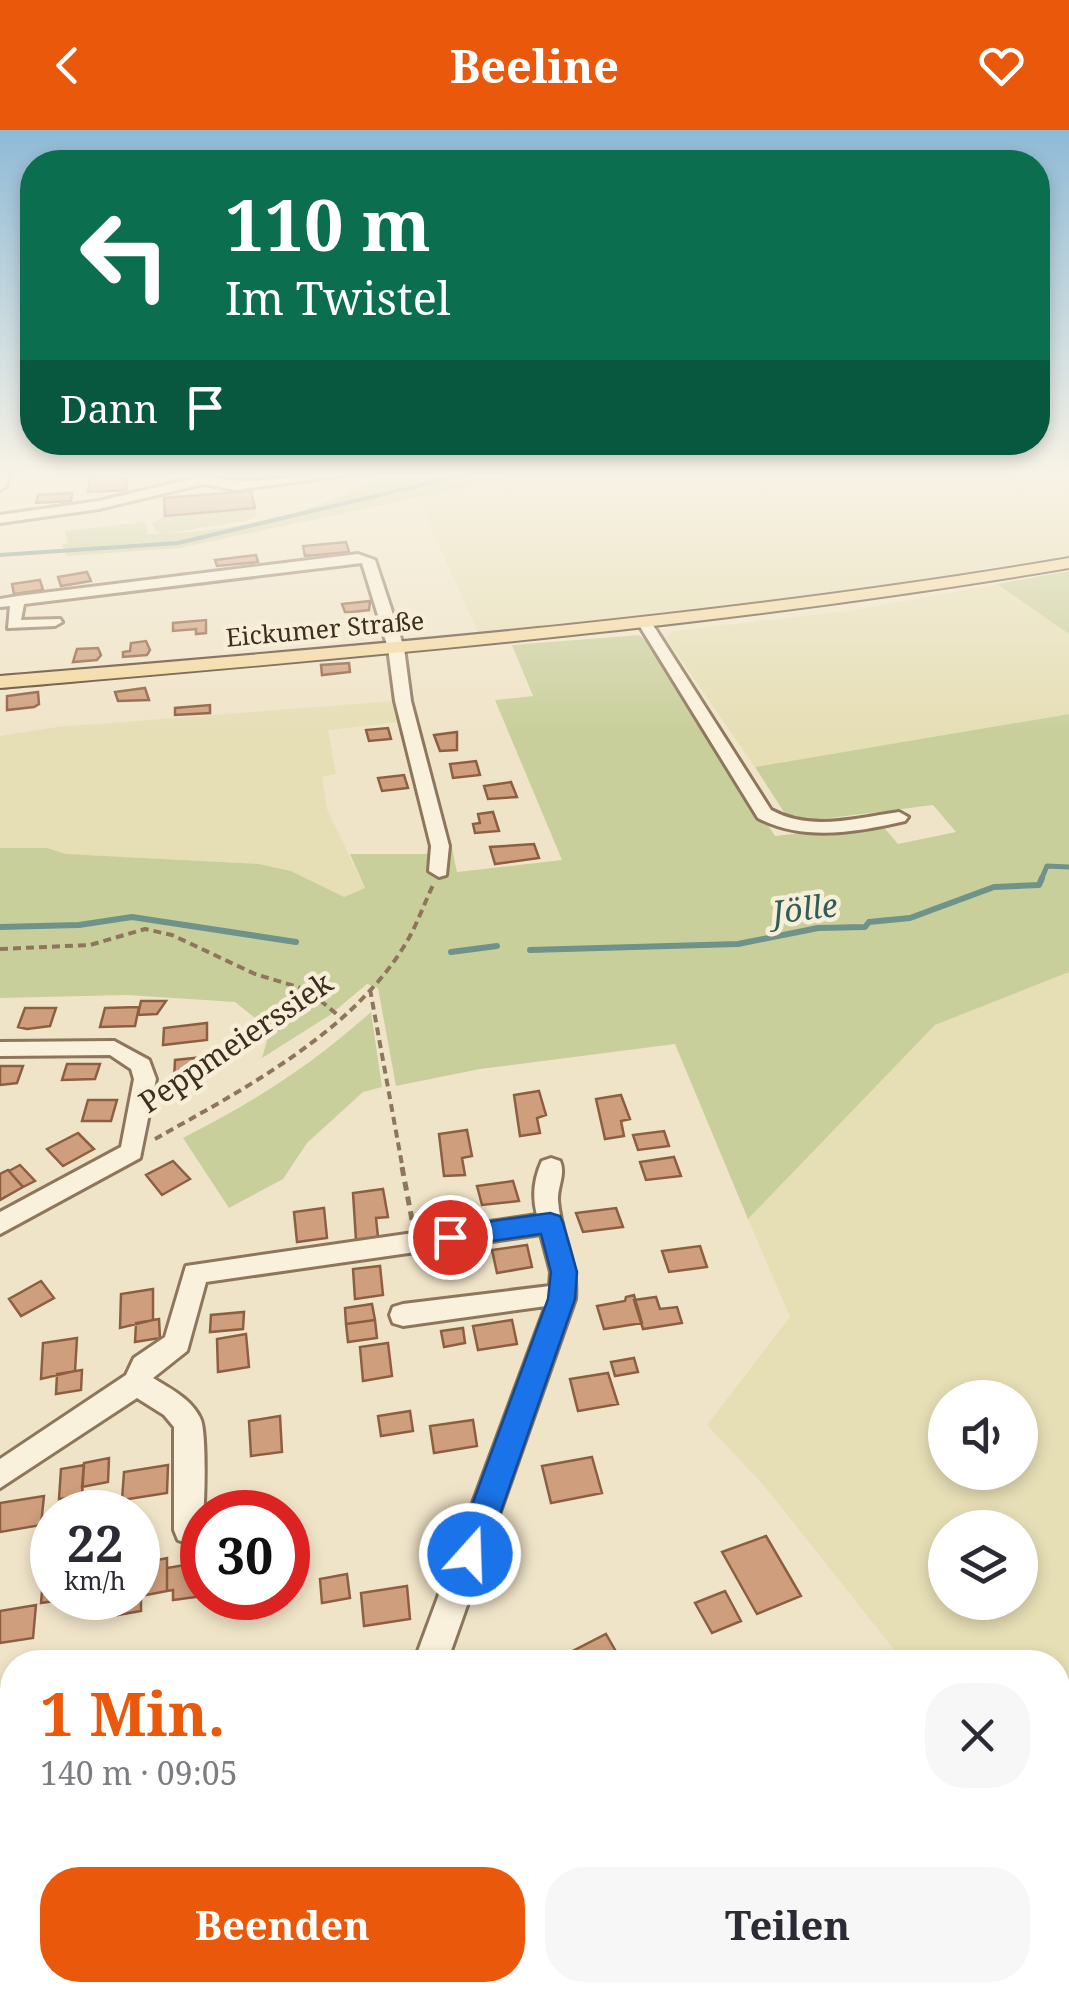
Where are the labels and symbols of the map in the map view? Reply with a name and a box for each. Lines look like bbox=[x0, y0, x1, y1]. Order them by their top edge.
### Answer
street label: Eickumer Straße bbox=[224, 602, 425, 654]
water label: Jölle bbox=[765, 882, 840, 933]
street label: Peppmeierssiek bbox=[130, 961, 340, 1122]
pin bbox=[408, 1195, 493, 1280]
speed limit sign: 30 bbox=[180, 1490, 310, 1620]
position arrow bbox=[418, 1502, 522, 1606]

